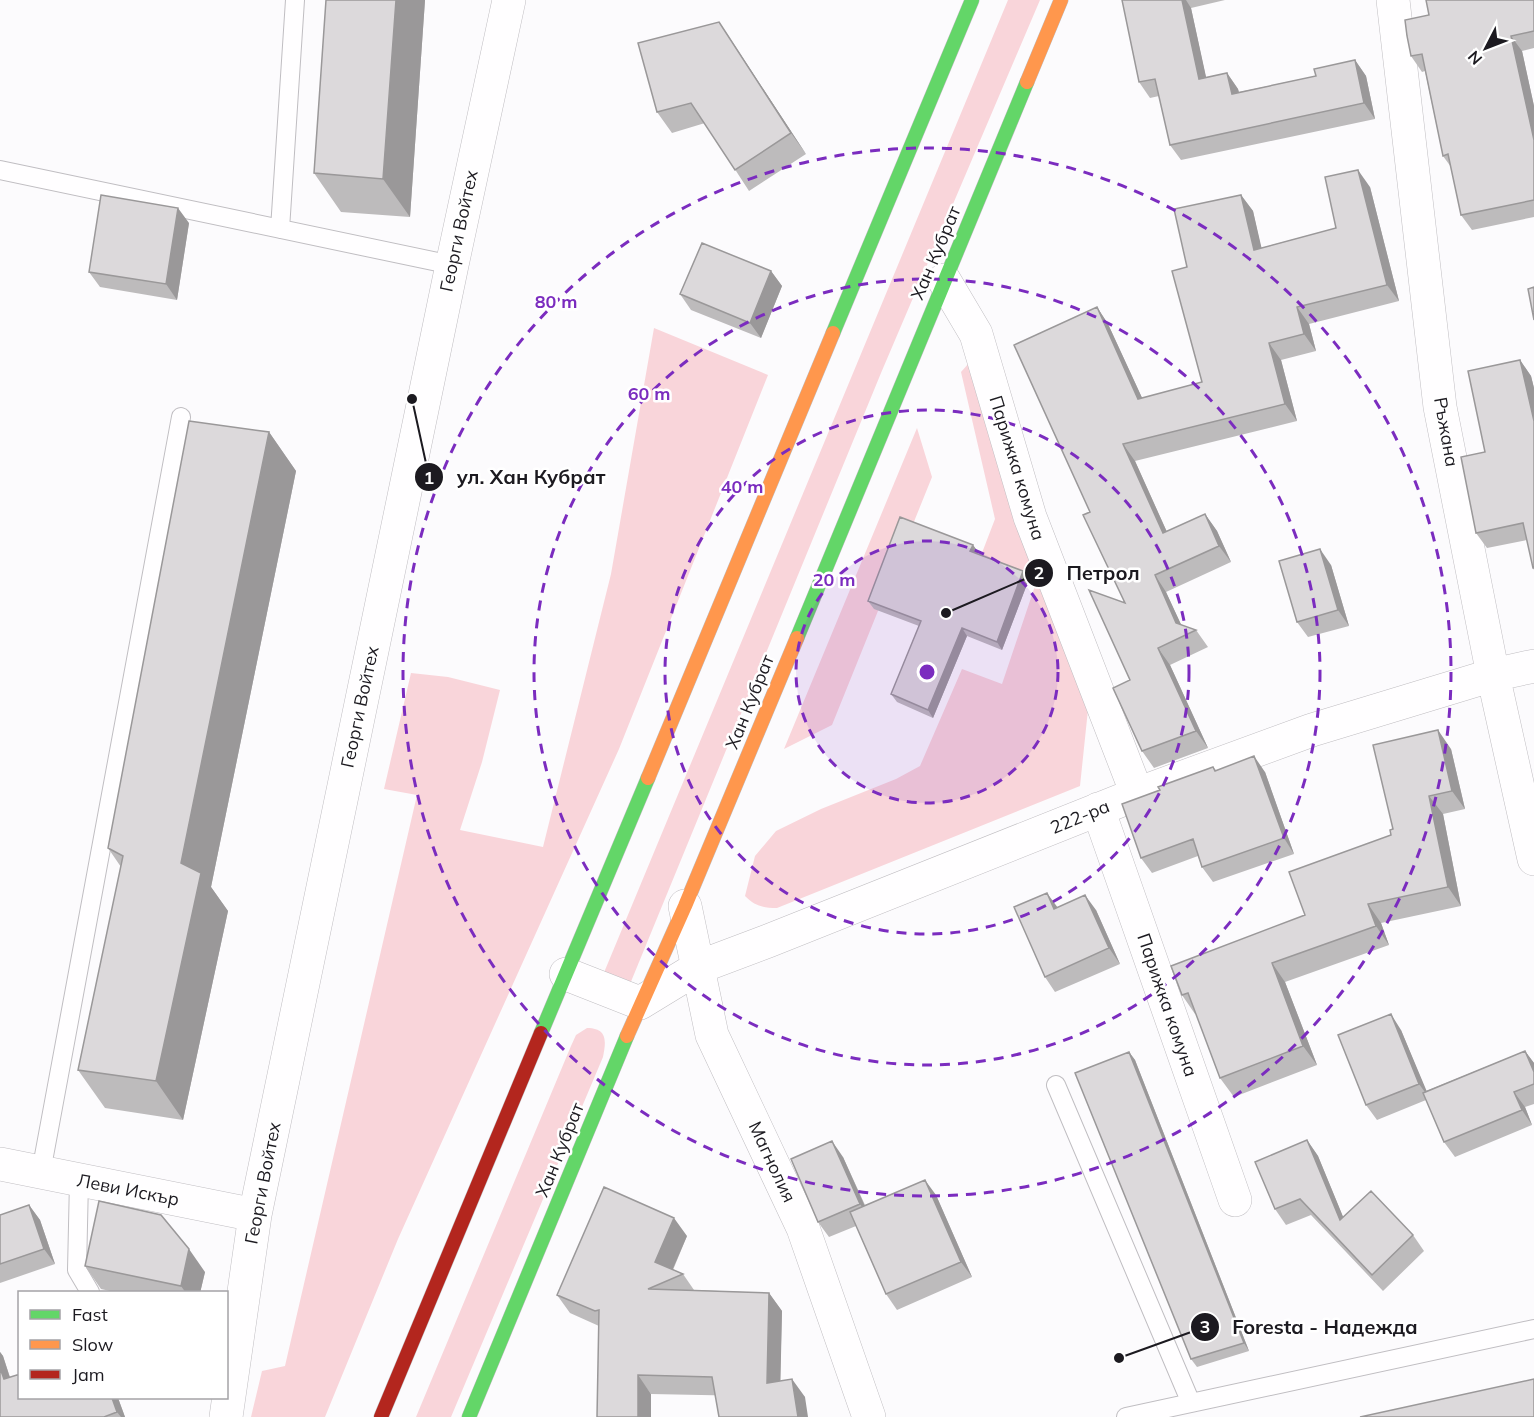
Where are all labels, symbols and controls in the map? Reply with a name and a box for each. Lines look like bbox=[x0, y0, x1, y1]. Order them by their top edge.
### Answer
north arrow bbox=[1456, 18, 1516, 78]
text: N bbox=[1463, 47, 1486, 69]
street label: Георги Войтех bbox=[434, 168, 483, 294]
street label: Хан Кубрат bbox=[905, 202, 966, 303]
text: 80 m bbox=[535, 290, 577, 313]
text: 60 m bbox=[628, 382, 670, 405]
street label: Парижка комуна bbox=[985, 393, 1050, 543]
street label: Ръжана bbox=[1429, 395, 1464, 469]
callout: ул. Хан Кубрат bbox=[414, 458, 617, 496]
text: ул. Хан Кубрат bbox=[457, 464, 606, 489]
text: 1 bbox=[424, 466, 434, 489]
text: 40 m bbox=[721, 475, 763, 498]
callout: Петрол bbox=[1024, 554, 1151, 592]
text: Петрол bbox=[1066, 560, 1140, 585]
text: 2 bbox=[1034, 561, 1044, 584]
text: 20 m bbox=[813, 568, 855, 591]
street label: Георги Войтех bbox=[335, 644, 384, 770]
street label: Хан Кубрат bbox=[720, 650, 779, 752]
centre of rings bbox=[917, 662, 937, 682]
street label: 222-ра bbox=[1047, 794, 1113, 839]
street label: Парижка комуна bbox=[1132, 930, 1203, 1080]
street label: Хан Кубрат bbox=[530, 1098, 589, 1200]
street label: Магнолия bbox=[744, 1118, 801, 1206]
street label: Георги Войтех bbox=[239, 1120, 286, 1246]
street label: Леви Искър bbox=[75, 1168, 181, 1211]
legend bbox=[18, 1291, 228, 1399]
text: Fast bbox=[72, 1303, 108, 1326]
callout: Foresta - Надежда bbox=[1190, 1308, 1430, 1346]
text: Foresta - Надежда bbox=[1232, 1314, 1418, 1339]
text: 3 bbox=[1200, 1315, 1210, 1338]
text: Slow bbox=[72, 1333, 114, 1356]
text: Jam bbox=[72, 1363, 105, 1386]

